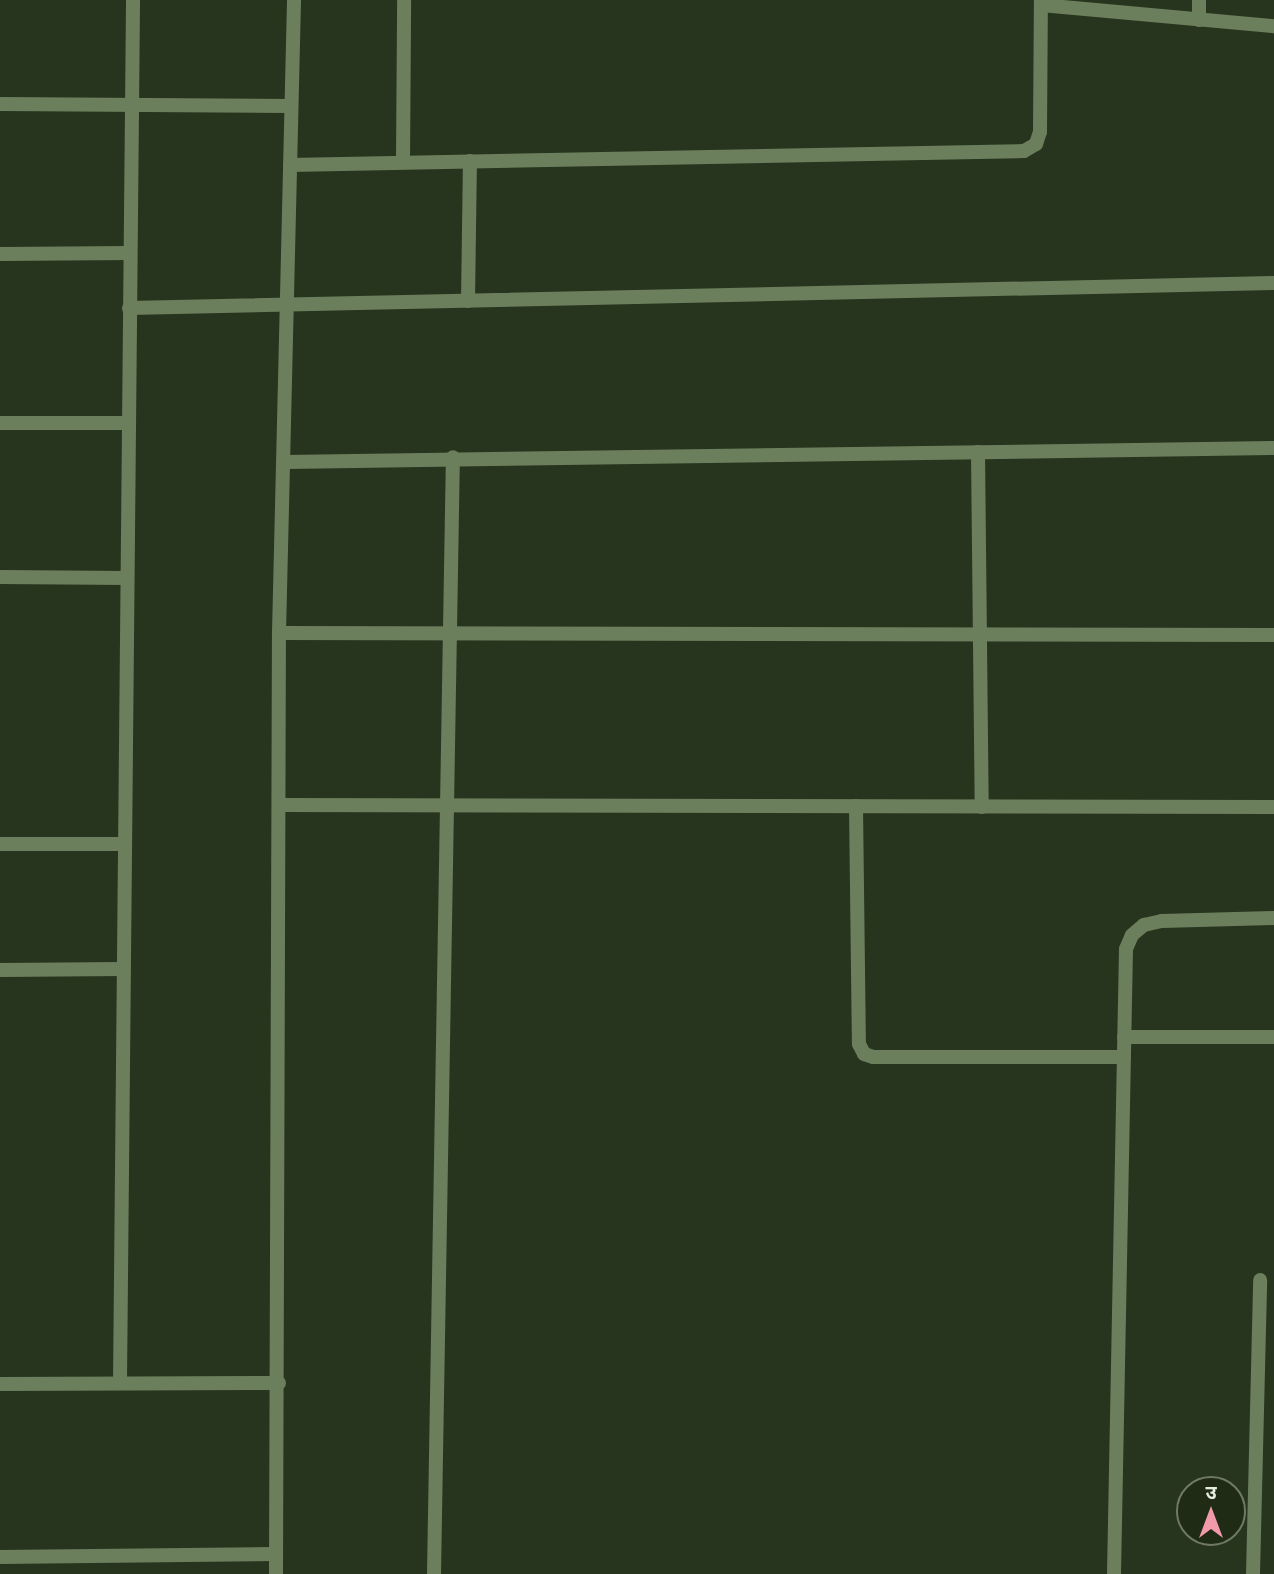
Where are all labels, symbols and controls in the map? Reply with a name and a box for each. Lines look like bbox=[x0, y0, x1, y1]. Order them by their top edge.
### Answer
north arrow bbox=[1176, 1476, 1246, 1546]
text: उ bbox=[1205, 1481, 1217, 1503]

